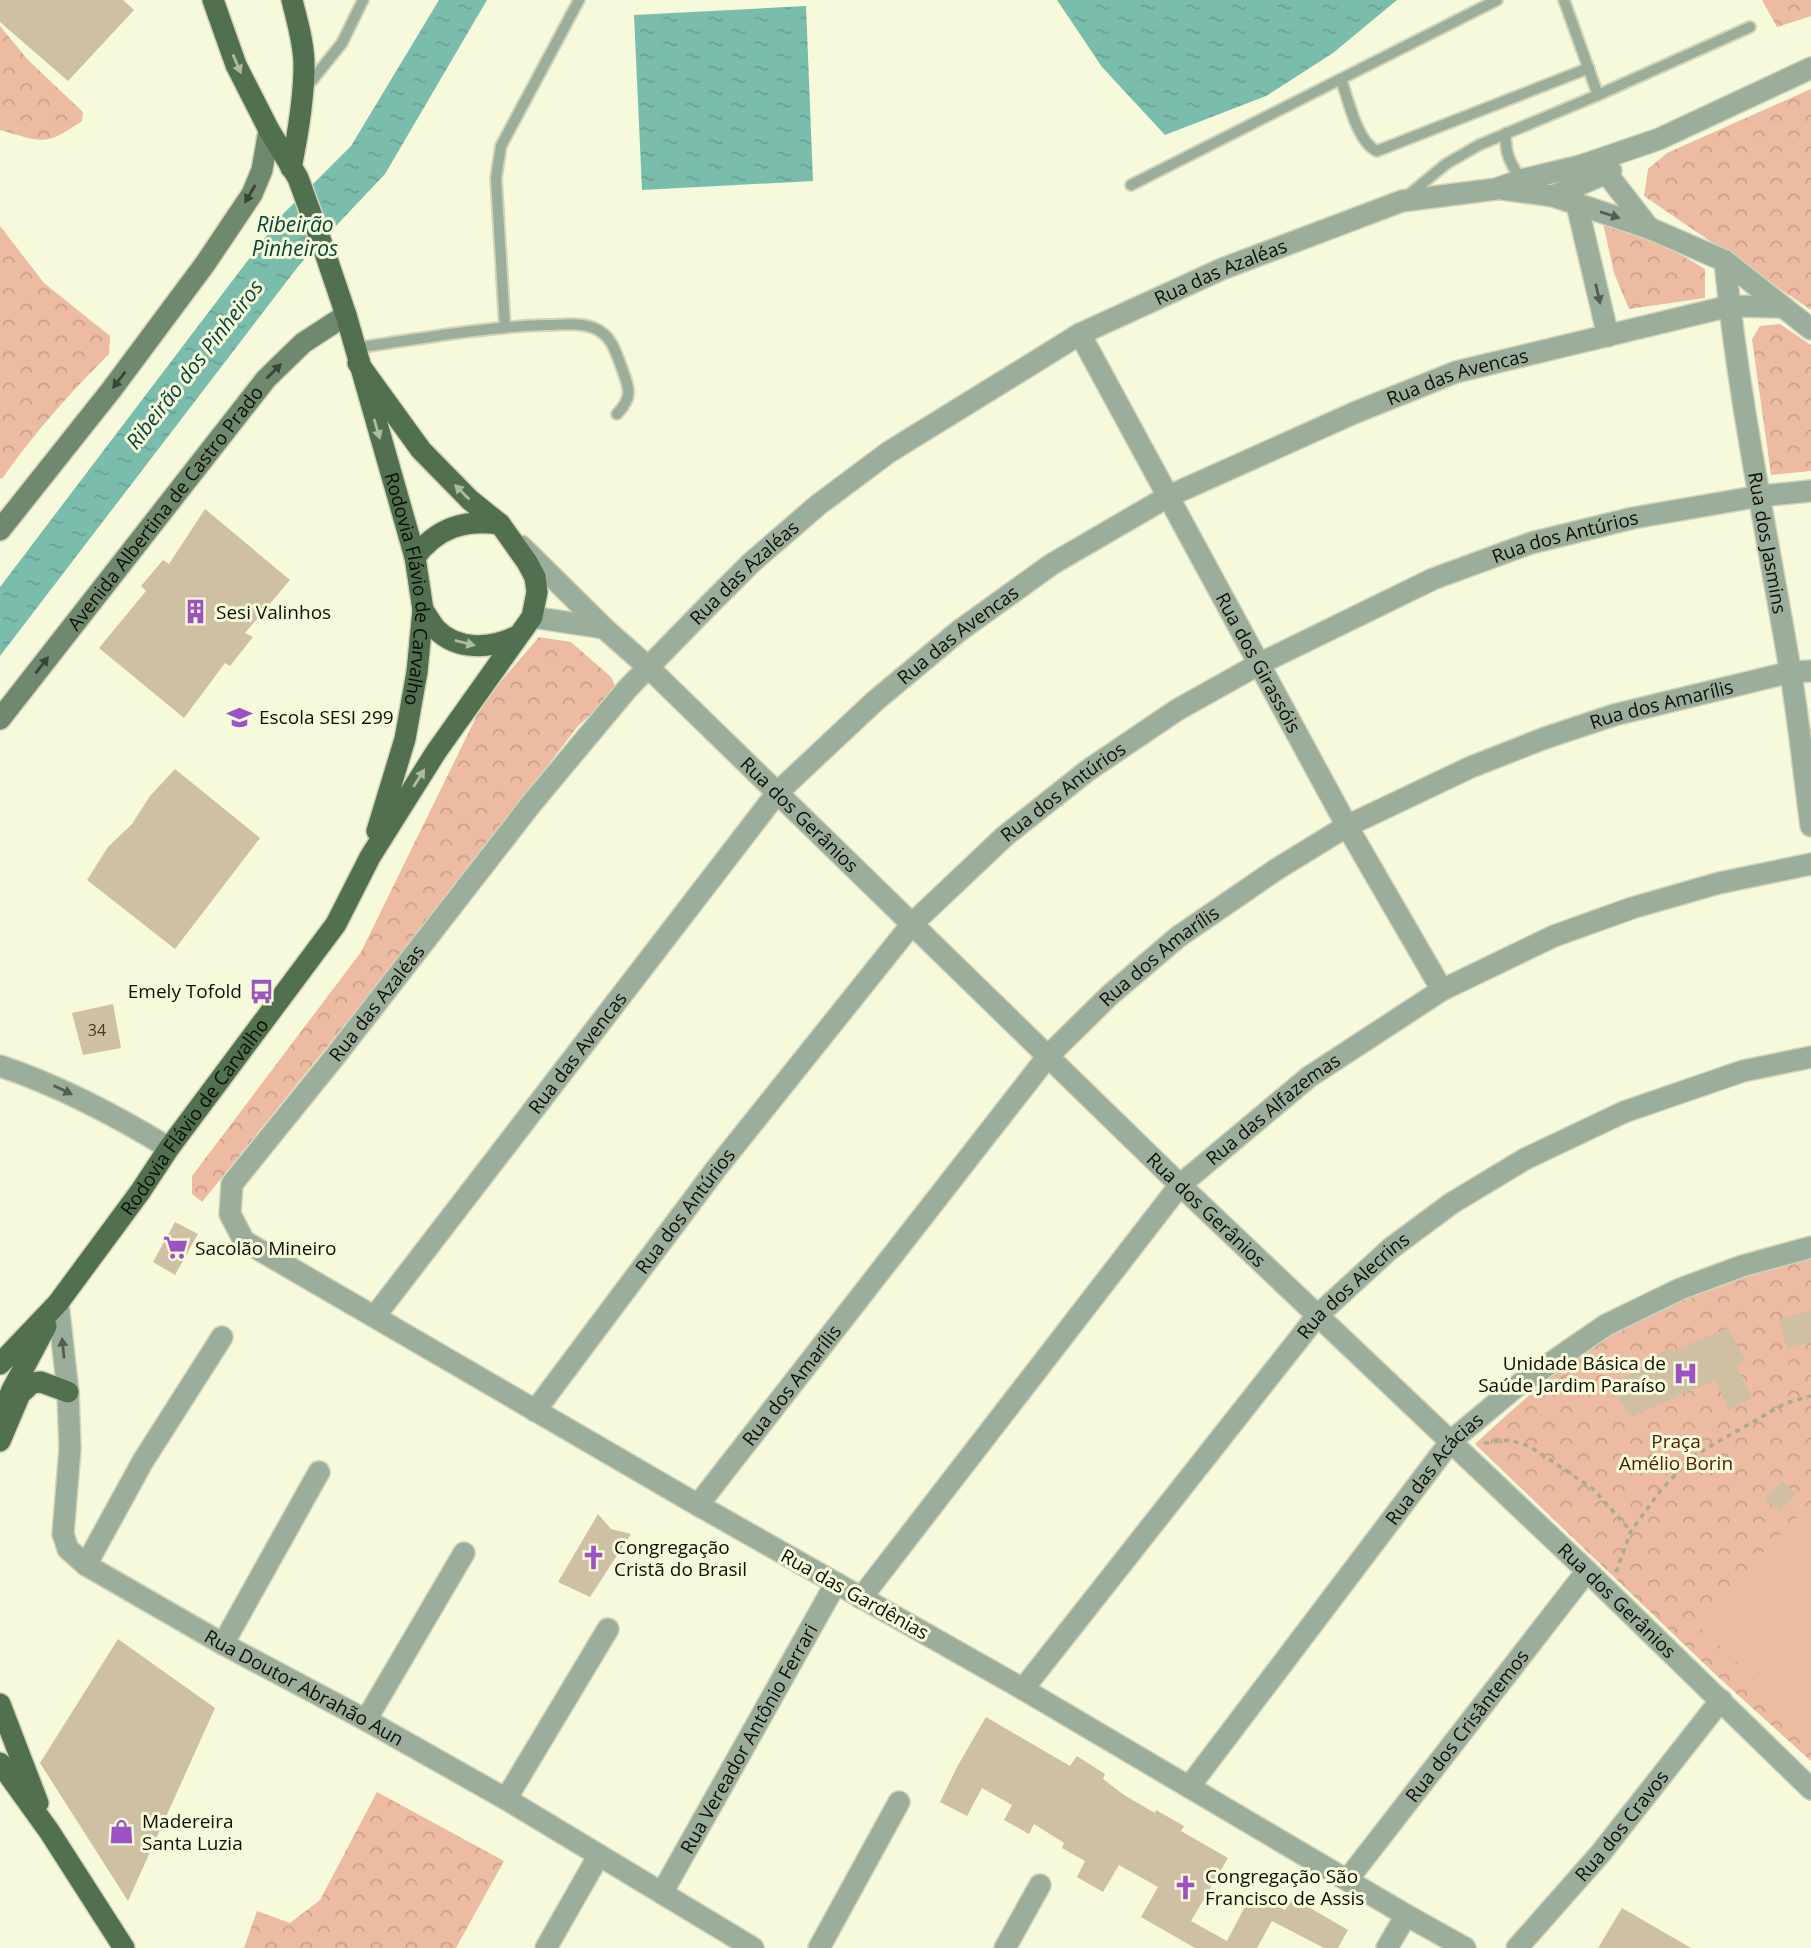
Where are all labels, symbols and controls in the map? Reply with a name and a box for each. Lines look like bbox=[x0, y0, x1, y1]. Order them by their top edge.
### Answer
one-way arrow bbox=[231, 54, 243, 74]
one-way arrow bbox=[244, 185, 256, 204]
water label: Ribeirão Pinheiros bbox=[252, 210, 338, 262]
one-way arrow bbox=[1600, 211, 1621, 221]
street label: Rua das Azaléas bbox=[1150, 233, 1291, 311]
water label: Ribeirão dos Pinheiros bbox=[119, 274, 269, 454]
one-way arrow bbox=[1593, 283, 1604, 305]
street label: Rua das Avencas bbox=[1383, 342, 1531, 412]
one-way arrow bbox=[265, 364, 282, 380]
one-way arrow bbox=[112, 371, 126, 389]
street label: Avenida Albertina de Castro Prado bbox=[61, 380, 269, 636]
one-way arrow bbox=[372, 419, 382, 440]
street label: Rodovia Flávio de Carvalho bbox=[379, 469, 436, 708]
street label: Rua dos Jasmins bbox=[1742, 470, 1793, 616]
one-way arrow bbox=[454, 484, 471, 501]
street label: Rua dos Antúrios bbox=[1488, 504, 1640, 569]
street label: Rua das Azaléas bbox=[684, 514, 804, 631]
street label: Rua das Avencas bbox=[891, 579, 1024, 690]
street label: Rua dos Girassóis bbox=[1210, 588, 1307, 738]
building icon: Sesi Valinhos bbox=[182, 598, 210, 626]
place label: Sesi Valinhos bbox=[216, 599, 331, 625]
one-way arrow bbox=[454, 638, 476, 649]
one-way arrow bbox=[35, 657, 50, 675]
street label: Rua dos Amarílis bbox=[1586, 674, 1736, 735]
school or university icon: Escola SESI 299 bbox=[225, 703, 253, 731]
place label: Escola SESI 299 bbox=[259, 704, 394, 730]
street label: Rua dos Antúrios bbox=[995, 736, 1131, 848]
street label: Rua dos Gerânios bbox=[735, 751, 864, 878]
one-way arrow bbox=[413, 769, 426, 788]
street label: Rua dos Amarílis bbox=[1093, 900, 1224, 1012]
street label: Rua das Azaléas bbox=[323, 939, 430, 1067]
bus stop icon: Emely Tofold bbox=[248, 977, 276, 1005]
place label: Emely Tofold bbox=[128, 978, 242, 1004]
street label: Rua das Avencas bbox=[522, 986, 633, 1119]
street label: Rodovia Flávio de Carvalho bbox=[114, 1013, 274, 1221]
house number: 34 bbox=[88, 1019, 106, 1041]
street label: Rua das Alfazemas bbox=[1200, 1047, 1345, 1171]
one-way arrow bbox=[53, 1085, 74, 1096]
street label: Rua dos Antúrios bbox=[629, 1143, 741, 1279]
street label: Rua dos Gerânios bbox=[1141, 1146, 1272, 1273]
street label: Rua dos Alecrins bbox=[1291, 1226, 1415, 1344]
supermarket icon: Sacolão Mineiro bbox=[161, 1234, 189, 1262]
place label: Sacolão Mineiro bbox=[195, 1235, 336, 1261]
street label: Rua dos Amarílis bbox=[736, 1319, 847, 1451]
one-way arrow bbox=[57, 1336, 68, 1358]
place label: Unidade Básica de Saúde Jardim Paraíso bbox=[1478, 1350, 1666, 1398]
hospital icon: Unidade Básica de Saúde Jardim Paraíso bbox=[1672, 1360, 1700, 1388]
street label: Rua das Acácias bbox=[1379, 1407, 1489, 1530]
park label: Praça Amélio Borin bbox=[1619, 1428, 1733, 1476]
place label: Congregação Cristã do Brasil bbox=[614, 1534, 747, 1582]
street label: Rua dos Gerânios bbox=[1552, 1537, 1682, 1664]
street label: Rua das Gardênias bbox=[776, 1543, 934, 1645]
church icon: Congregação Cristã do Brasil bbox=[580, 1544, 608, 1572]
street label: Rua Vereador Antônio Ferrari bbox=[674, 1619, 823, 1858]
street label: Rua Doutor Abrahão Aun bbox=[200, 1623, 408, 1752]
street label: Rua dos Crisântemos bbox=[1399, 1644, 1535, 1808]
street label: Rua dos Cravos bbox=[1569, 1764, 1674, 1887]
place label: Madereira Santa Luzia bbox=[142, 1808, 243, 1856]
shop icon: Madereira Santa Luzia bbox=[108, 1818, 136, 1846]
place label: Congregação São Francisco de Assis bbox=[1205, 1863, 1364, 1911]
church icon: Congregação São Francisco de Assis bbox=[1171, 1873, 1199, 1901]

